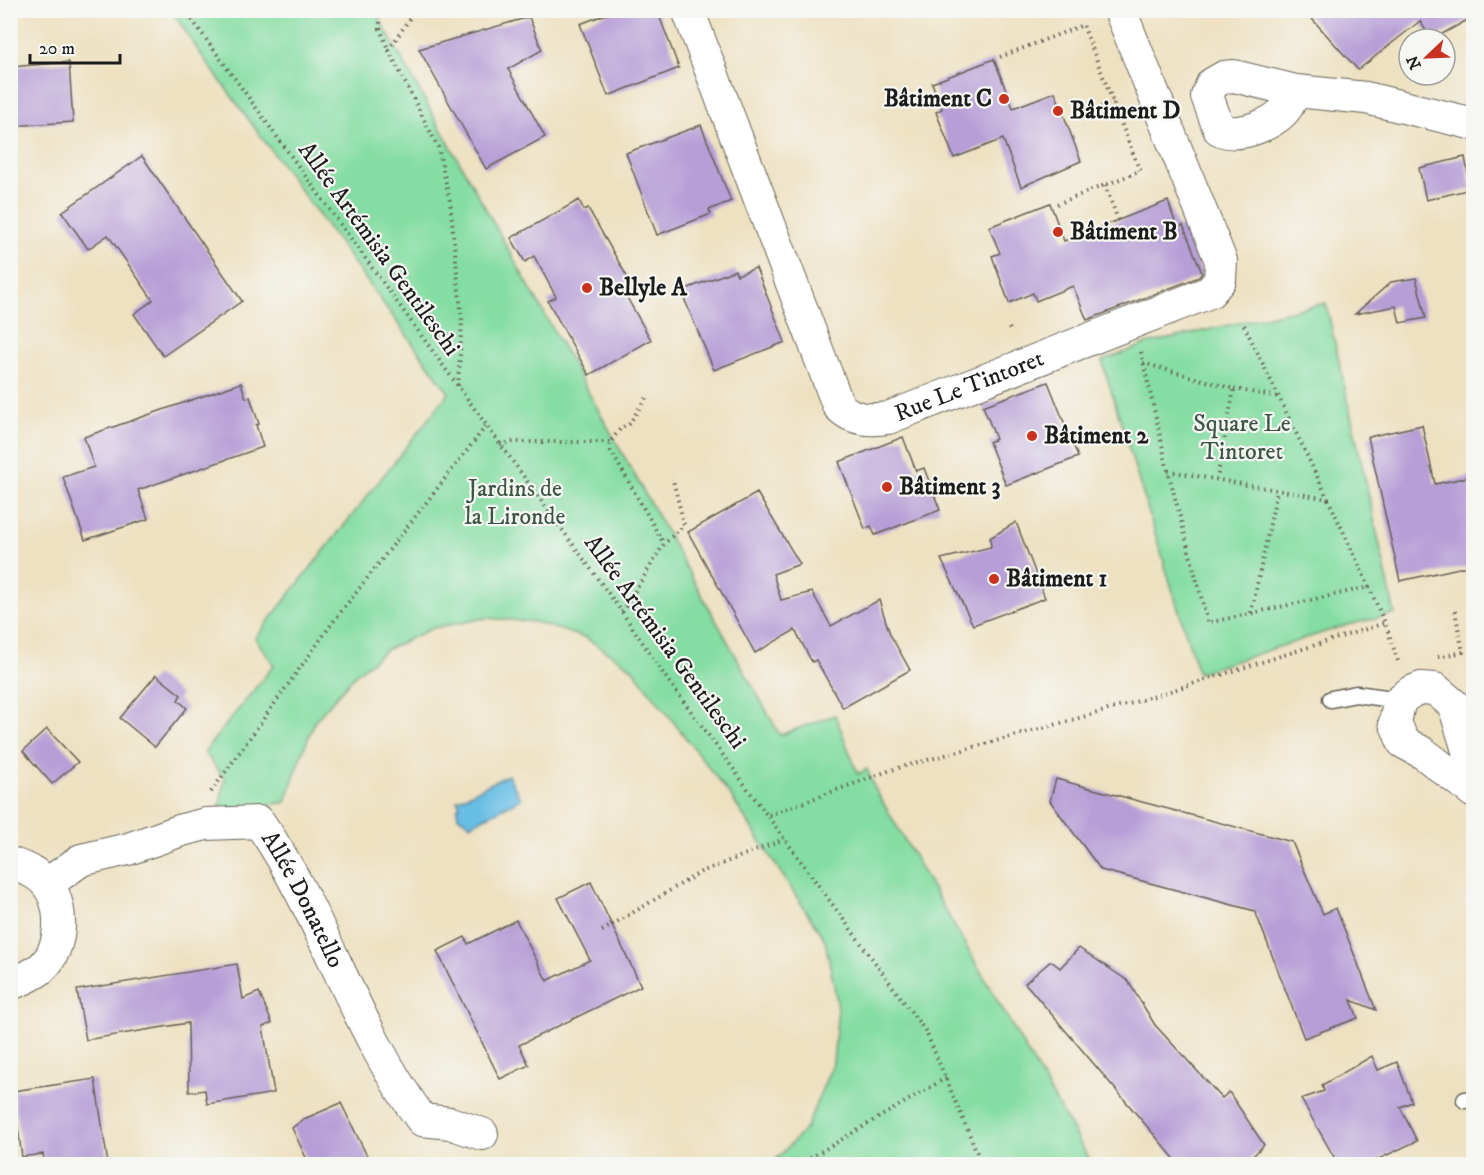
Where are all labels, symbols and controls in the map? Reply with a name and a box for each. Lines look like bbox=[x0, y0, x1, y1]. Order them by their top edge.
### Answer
scale bar bbox=[30, 27, 120, 65]
north arrow bbox=[1397, 27, 1457, 87]
text: 20 m bbox=[39, 38, 75, 60]
text: N bbox=[1402, 53, 1426, 72]
place label: Bâtiment C bbox=[884, 84, 992, 114]
marker: Bâtiment C bbox=[997, 92, 1011, 106]
place label: Bâtiment D bbox=[1070, 96, 1180, 126]
marker: Bâtiment D bbox=[1051, 104, 1065, 118]
street label: Allée Artémisia Gentileschi bbox=[291, 136, 467, 362]
place label: Bâtiment B bbox=[1070, 217, 1178, 247]
marker: Bâtiment B bbox=[1051, 225, 1065, 239]
place label: Bellyle A bbox=[599, 273, 687, 303]
marker: Bellyle A bbox=[580, 281, 594, 295]
street label: Rue Le Tintoret bbox=[890, 343, 1048, 429]
park label: Square Le Tintoret bbox=[1193, 409, 1291, 467]
place label: Bâtiment 2 bbox=[1044, 421, 1149, 451]
marker: Bâtiment 2 bbox=[1025, 429, 1039, 443]
place label: Bâtiment 3 bbox=[899, 472, 1000, 502]
park label: Jardins de la Lironde bbox=[464, 474, 566, 532]
marker: Bâtiment 3 bbox=[880, 480, 894, 494]
street label: Allée Artémisia Gentileschi bbox=[577, 529, 753, 755]
place label: Bâtiment 1 bbox=[1006, 564, 1107, 594]
marker: Bâtiment 1 bbox=[987, 572, 1001, 586]
street label: Allée Donatello bbox=[254, 825, 351, 973]

